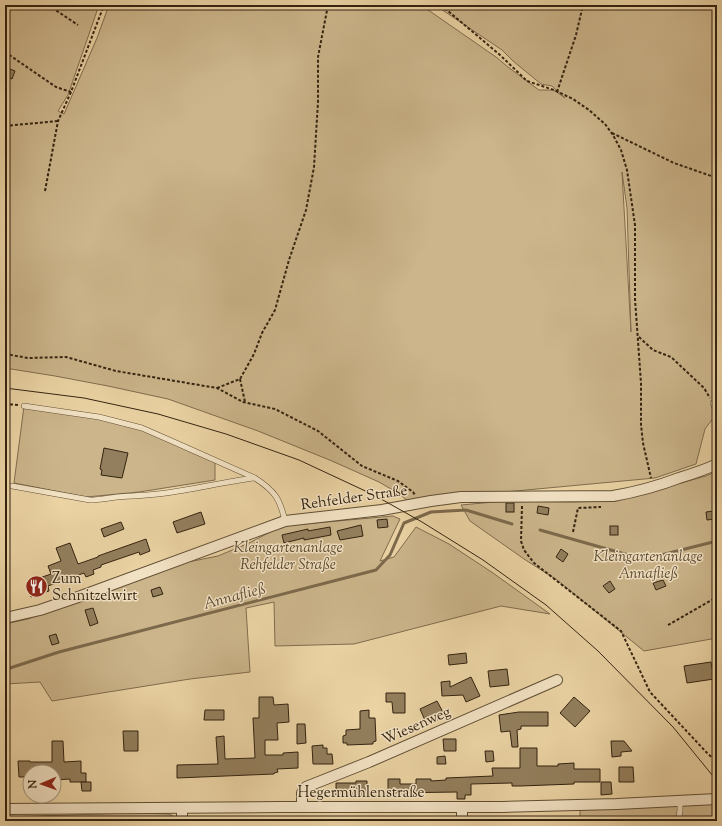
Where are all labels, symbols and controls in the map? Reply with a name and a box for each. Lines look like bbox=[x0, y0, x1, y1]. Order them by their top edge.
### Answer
street label: Rehfelder Straße bbox=[300, 481, 409, 516]
park label: Kleingartenanlage Rehfelder Straße bbox=[234, 538, 342, 576]
park label: Kleingartenanlage Annafließ bbox=[594, 547, 702, 585]
place label: Zum Schnitzelwirt bbox=[52, 569, 137, 607]
restaurant icon: Zum Schnitzelwirt bbox=[24, 574, 50, 600]
water label: Annafließ bbox=[201, 578, 268, 617]
street label: Wiesenweg bbox=[379, 702, 454, 751]
north arrow bbox=[22, 764, 62, 804]
text: N bbox=[25, 779, 41, 790]
street label: Hegermühlenstraße bbox=[298, 783, 424, 804]

